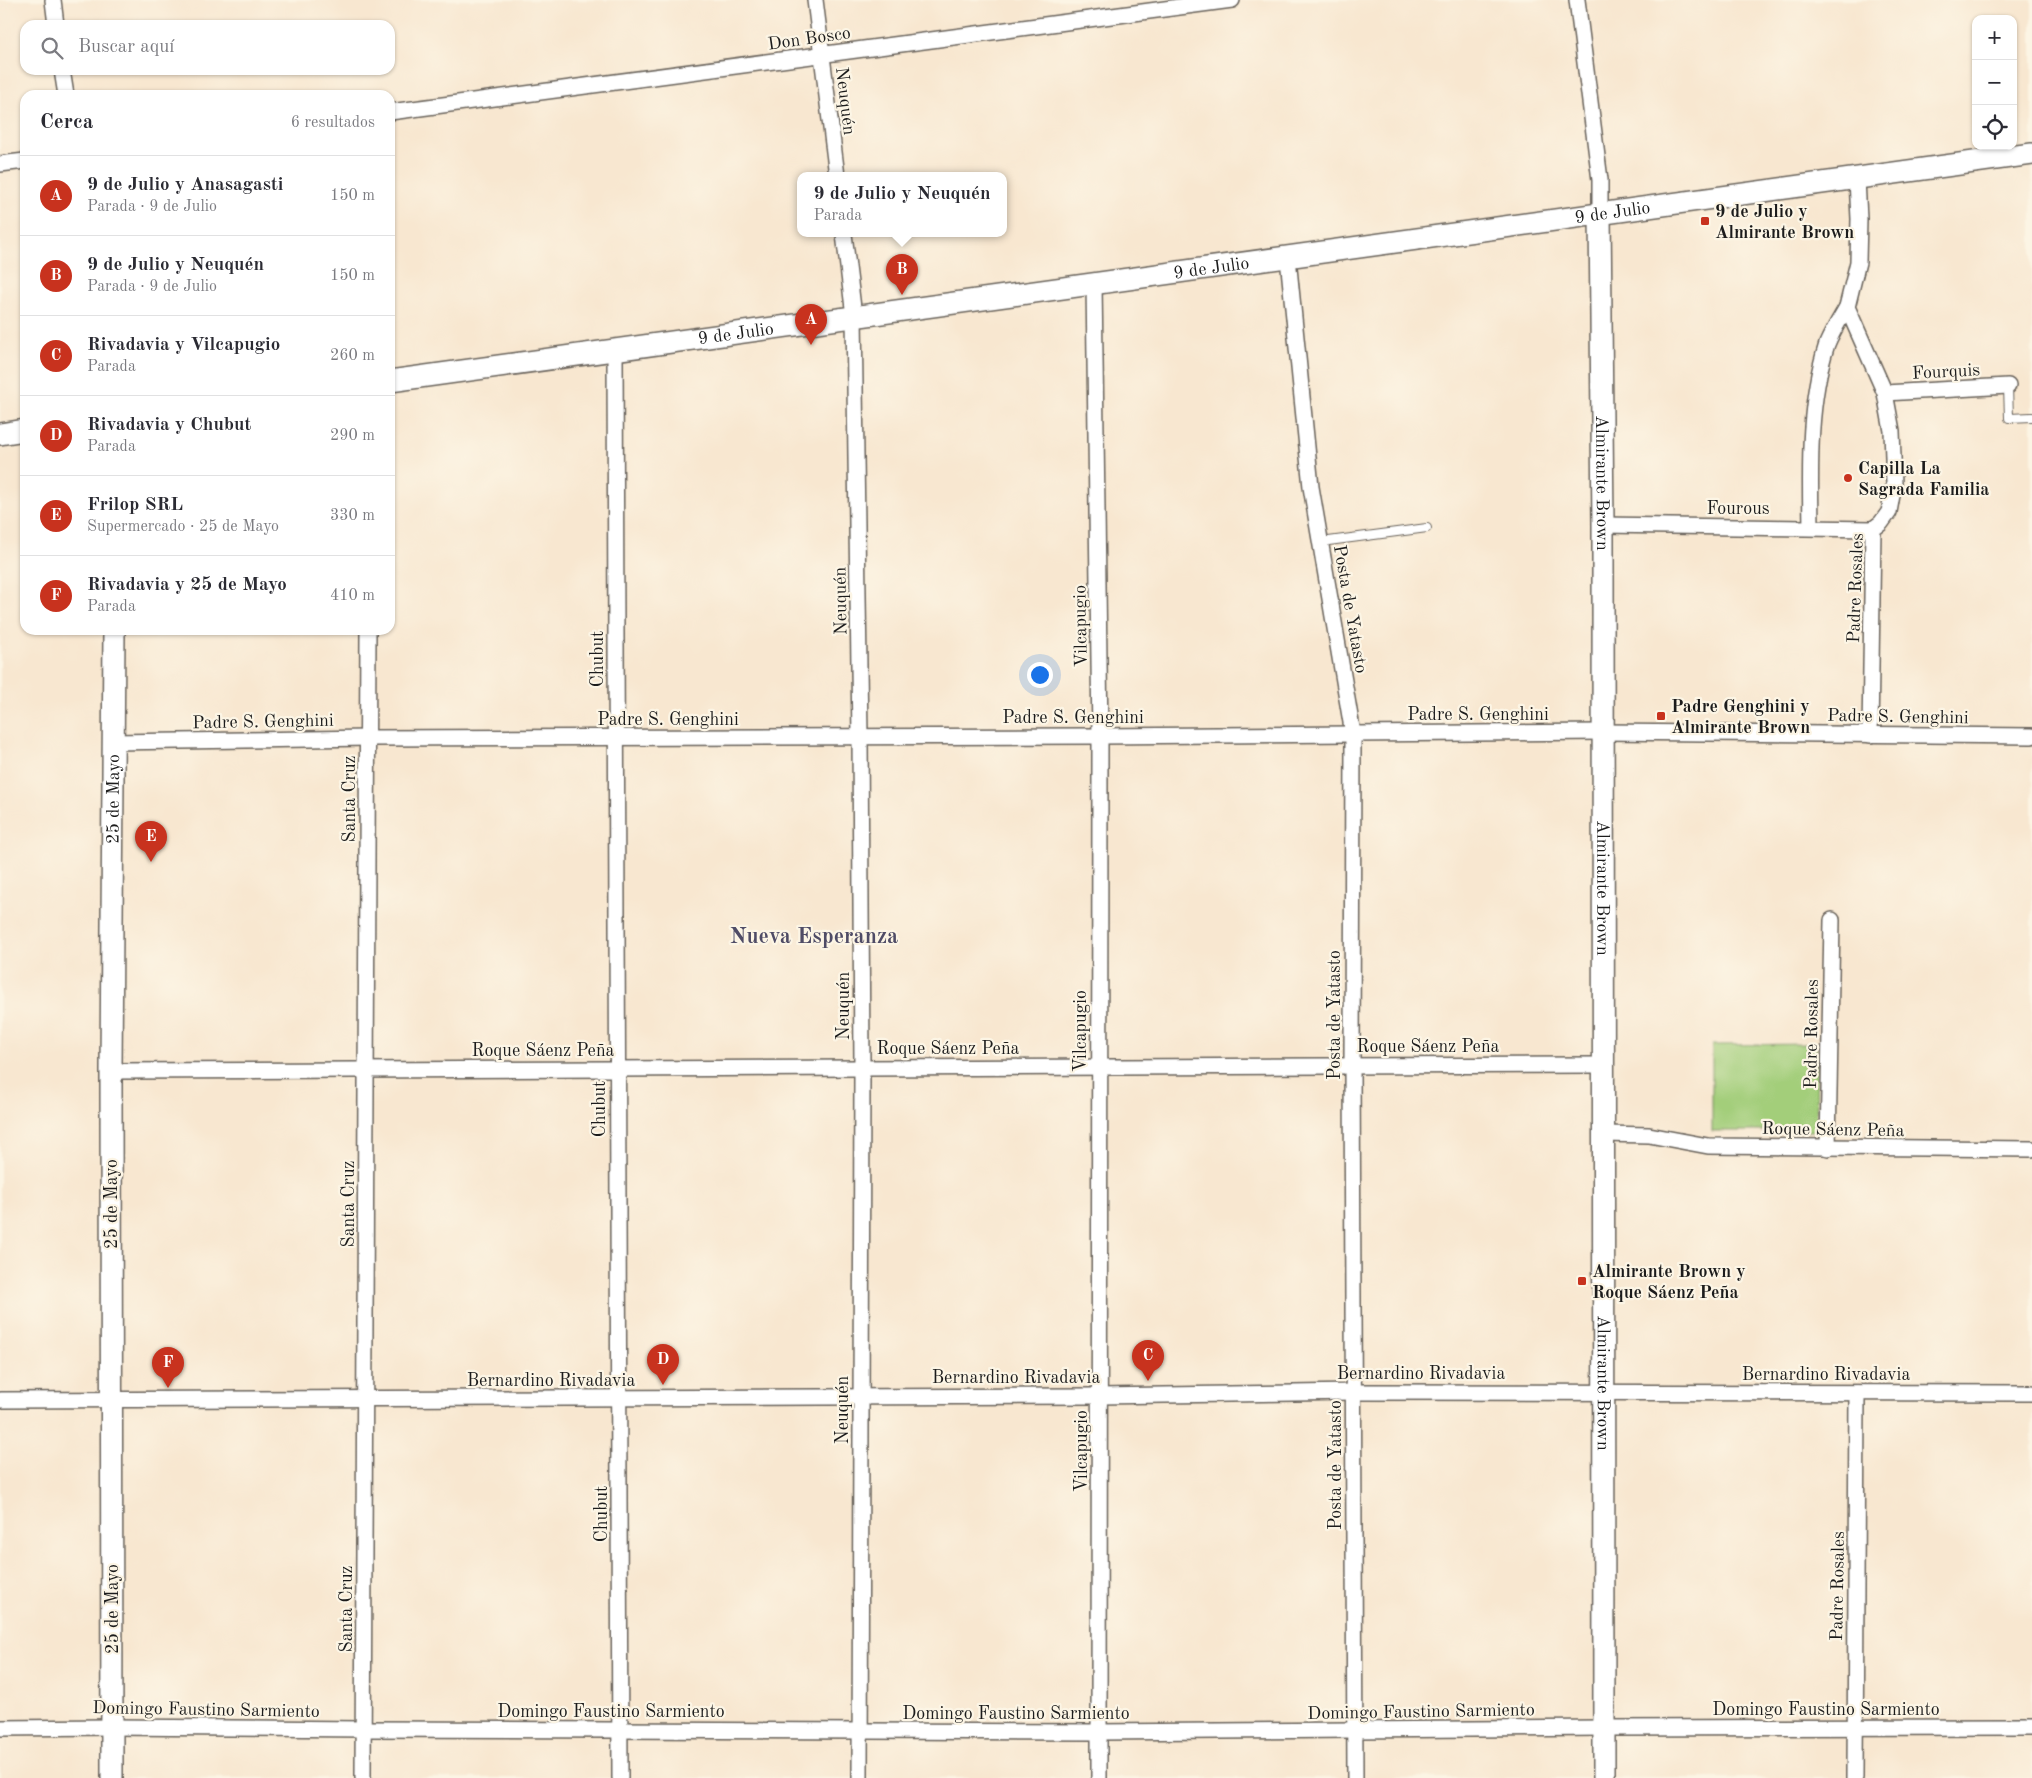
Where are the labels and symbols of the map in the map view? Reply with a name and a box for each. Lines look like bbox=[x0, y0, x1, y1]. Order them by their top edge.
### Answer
street label: Don Bosco bbox=[766, 24, 852, 54]
street label: Neuquén bbox=[832, 66, 858, 136]
street label: 9 de Julio bbox=[1573, 199, 1652, 227]
place label: 9 de Julio y Almirante Brown bbox=[1715, 203, 1854, 242]
marker: 9 de Julio y Almirante Brown bbox=[1699, 215, 1711, 227]
pin: B bbox=[886, 254, 918, 295]
street label: 9 de Julio bbox=[1172, 254, 1250, 283]
pin: A bbox=[795, 304, 827, 345]
street label: 9 de Julio bbox=[697, 320, 775, 348]
street label: Fourquis bbox=[1912, 361, 1981, 383]
street label: Almirante Brown bbox=[1592, 415, 1611, 551]
place label: Capilla La Sagrada Familia bbox=[1858, 460, 1989, 499]
marker: Capilla La Sagrada Familia bbox=[1842, 472, 1854, 484]
street label: Fourous bbox=[1706, 500, 1770, 518]
street label: Padre Rosales bbox=[1845, 533, 1867, 643]
street label: Posta de Yatasto bbox=[1330, 544, 1370, 675]
street label: Neuquén bbox=[831, 566, 851, 635]
street label: Vilcapugio bbox=[1071, 585, 1091, 667]
street label: Chubut bbox=[589, 631, 607, 687]
your location bbox=[1027, 662, 1053, 688]
place label: Padre Genghini y Almirante Brown bbox=[1671, 698, 1810, 737]
street label: Padre S. Genghini bbox=[1407, 706, 1549, 724]
street label: Padre S. Genghini bbox=[1827, 707, 1969, 727]
street label: Padre S. Genghini bbox=[1002, 709, 1144, 727]
marker: Padre Genghini y Almirante Brown bbox=[1655, 710, 1667, 722]
street label: Padre S. Genghini bbox=[597, 711, 739, 729]
street label: Padre S. Genghini bbox=[192, 712, 334, 732]
street label: 25 de Mayo bbox=[105, 754, 123, 844]
street label: Santa Cruz bbox=[341, 756, 359, 842]
street label: Almirante Brown bbox=[1593, 820, 1611, 956]
pin: E bbox=[135, 821, 167, 862]
district label: Nueva Esperanza bbox=[730, 926, 898, 948]
street label: Posta de Yatasto bbox=[1326, 950, 1344, 1080]
street label: Neuquén bbox=[835, 972, 853, 1040]
street label: Padre Rosales bbox=[1802, 979, 1822, 1089]
street label: Vilcapugio bbox=[1072, 990, 1090, 1072]
street label: Roque Sáenz Peña bbox=[1357, 1038, 1500, 1056]
street label: Roque Sáenz Peña bbox=[877, 1040, 1020, 1058]
street label: Roque Sáenz Peña bbox=[472, 1042, 615, 1060]
street label: Chubut bbox=[591, 1081, 609, 1137]
street label: Roque Sáenz Peña bbox=[1761, 1120, 1905, 1140]
street label: 25 de Mayo bbox=[103, 1159, 121, 1249]
street label: Santa Cruz bbox=[340, 1161, 358, 1247]
place label: Almirante Brown y Roque Sáenz Peña bbox=[1592, 1263, 1746, 1302]
marker: Almirante Brown y Roque Sáenz Peña bbox=[1576, 1275, 1588, 1287]
street label: Almirante Brown bbox=[1594, 1315, 1612, 1451]
pin: C bbox=[1132, 1340, 1164, 1381]
pin: D bbox=[647, 1344, 679, 1385]
pin: F bbox=[152, 1347, 184, 1388]
street label: Bernardino Rivadavia bbox=[1337, 1365, 1505, 1383]
street label: Bernardino Rivadavia bbox=[1742, 1366, 1910, 1384]
street label: Bernardino Rivadavia bbox=[932, 1369, 1100, 1387]
street label: Bernardino Rivadavia bbox=[467, 1372, 635, 1390]
street label: Neuquén bbox=[834, 1376, 852, 1444]
street label: Posta de Yatasto bbox=[1327, 1400, 1345, 1530]
street label: Vilcapugio bbox=[1073, 1410, 1091, 1492]
street label: Chubut bbox=[593, 1486, 611, 1542]
street label: Padre Rosales bbox=[1828, 1531, 1848, 1641]
street label: 25 de Mayo bbox=[104, 1564, 122, 1654]
street label: Santa Cruz bbox=[338, 1566, 356, 1652]
street label: Domingo Faustino Sarmiento bbox=[92, 1699, 320, 1721]
street label: Domingo Faustino Sarmiento bbox=[1307, 1701, 1535, 1723]
street label: Domingo Faustino Sarmiento bbox=[1712, 1701, 1940, 1719]
street label: Domingo Faustino Sarmiento bbox=[497, 1703, 725, 1721]
street label: Domingo Faustino Sarmiento bbox=[902, 1705, 1130, 1723]

